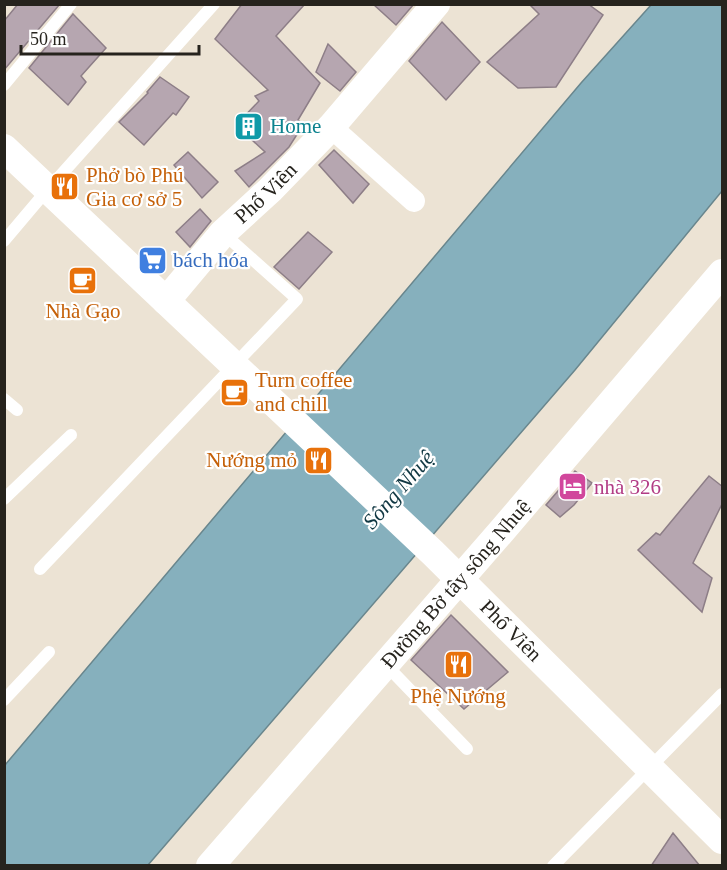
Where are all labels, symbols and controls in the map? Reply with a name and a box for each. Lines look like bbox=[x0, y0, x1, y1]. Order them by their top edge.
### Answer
scale bar bbox=[21, 18, 200, 56]
text: 50 m bbox=[30, 29, 67, 49]
building icon: Home bbox=[233, 110, 265, 142]
place label: Home bbox=[270, 114, 321, 138]
street label: Phố Viên bbox=[229, 157, 302, 229]
place label: Phở bò Phú Gia cơ sở 5 bbox=[86, 163, 184, 211]
restaurant icon: Phở bò Phú Gia cơ sở 5 bbox=[49, 171, 81, 203]
supermarket icon: bách hóa bbox=[136, 244, 168, 276]
place label: bách hóa bbox=[173, 248, 249, 272]
cafe icon: Nhà Gạo bbox=[67, 264, 99, 296]
place label: Nhà Gạo bbox=[45, 299, 121, 323]
place label: Turn coffee and chill bbox=[255, 368, 352, 416]
cafe icon: Turn coffee and chill bbox=[218, 376, 250, 408]
restaurant icon: Nướng mỏ bbox=[302, 444, 334, 476]
water label: Sông Nhuệ bbox=[357, 445, 439, 534]
place label: Nướng mỏ bbox=[206, 448, 297, 472]
hotel icon: nhà 326 bbox=[557, 471, 589, 503]
place label: nhà 326 bbox=[594, 475, 661, 499]
street label: Đường Bờ tây sông Nhuệ bbox=[376, 495, 535, 673]
street label: Phố Viên bbox=[475, 595, 547, 667]
restaurant icon: Phệ Nướng bbox=[442, 649, 474, 681]
place label: Phệ Nướng bbox=[410, 684, 506, 708]

